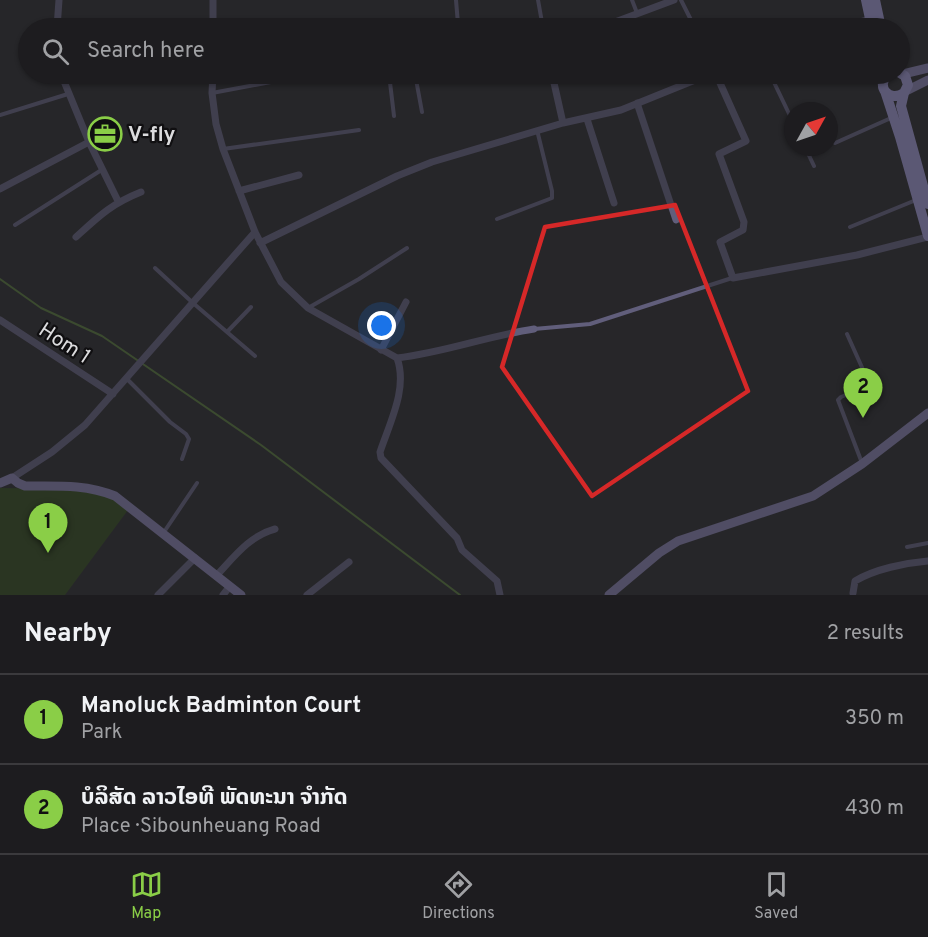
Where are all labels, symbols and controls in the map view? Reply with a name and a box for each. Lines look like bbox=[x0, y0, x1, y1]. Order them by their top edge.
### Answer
search box bbox=[18, 18, 910, 84]
icon: search bbox=[39, 35, 72, 68]
text: Search here bbox=[87, 38, 205, 65]
north arrow bbox=[784, 102, 838, 156]
office icon: V-fly bbox=[87, 116, 123, 152]
place label: V-fly bbox=[128, 122, 176, 149]
your location bbox=[367, 311, 396, 340]
street label: Hom 1 bbox=[33, 317, 95, 371]
pin: 2 bbox=[844, 368, 882, 418]
pin: 1 bbox=[28, 504, 68, 553]
text: Nearby bbox=[24, 618, 112, 651]
text: 2 results bbox=[827, 621, 904, 647]
text: Manoluck Badminton Court bbox=[81, 693, 361, 720]
text: 1 bbox=[40, 706, 48, 732]
text: 350 m bbox=[845, 706, 904, 732]
text: Park bbox=[81, 720, 122, 746]
text: ບໍລິສັດ ລາວໄອທີ ພັດທະນາ ຈຳກັດ bbox=[81, 785, 348, 812]
text: 2 bbox=[37, 796, 50, 822]
text: 430 m bbox=[845, 796, 904, 822]
text: Place · Sibounheuang Road bbox=[81, 814, 321, 840]
tab: Map bbox=[130, 868, 163, 924]
tab: Directions bbox=[422, 868, 495, 924]
tab: Saved bbox=[754, 868, 798, 924]

